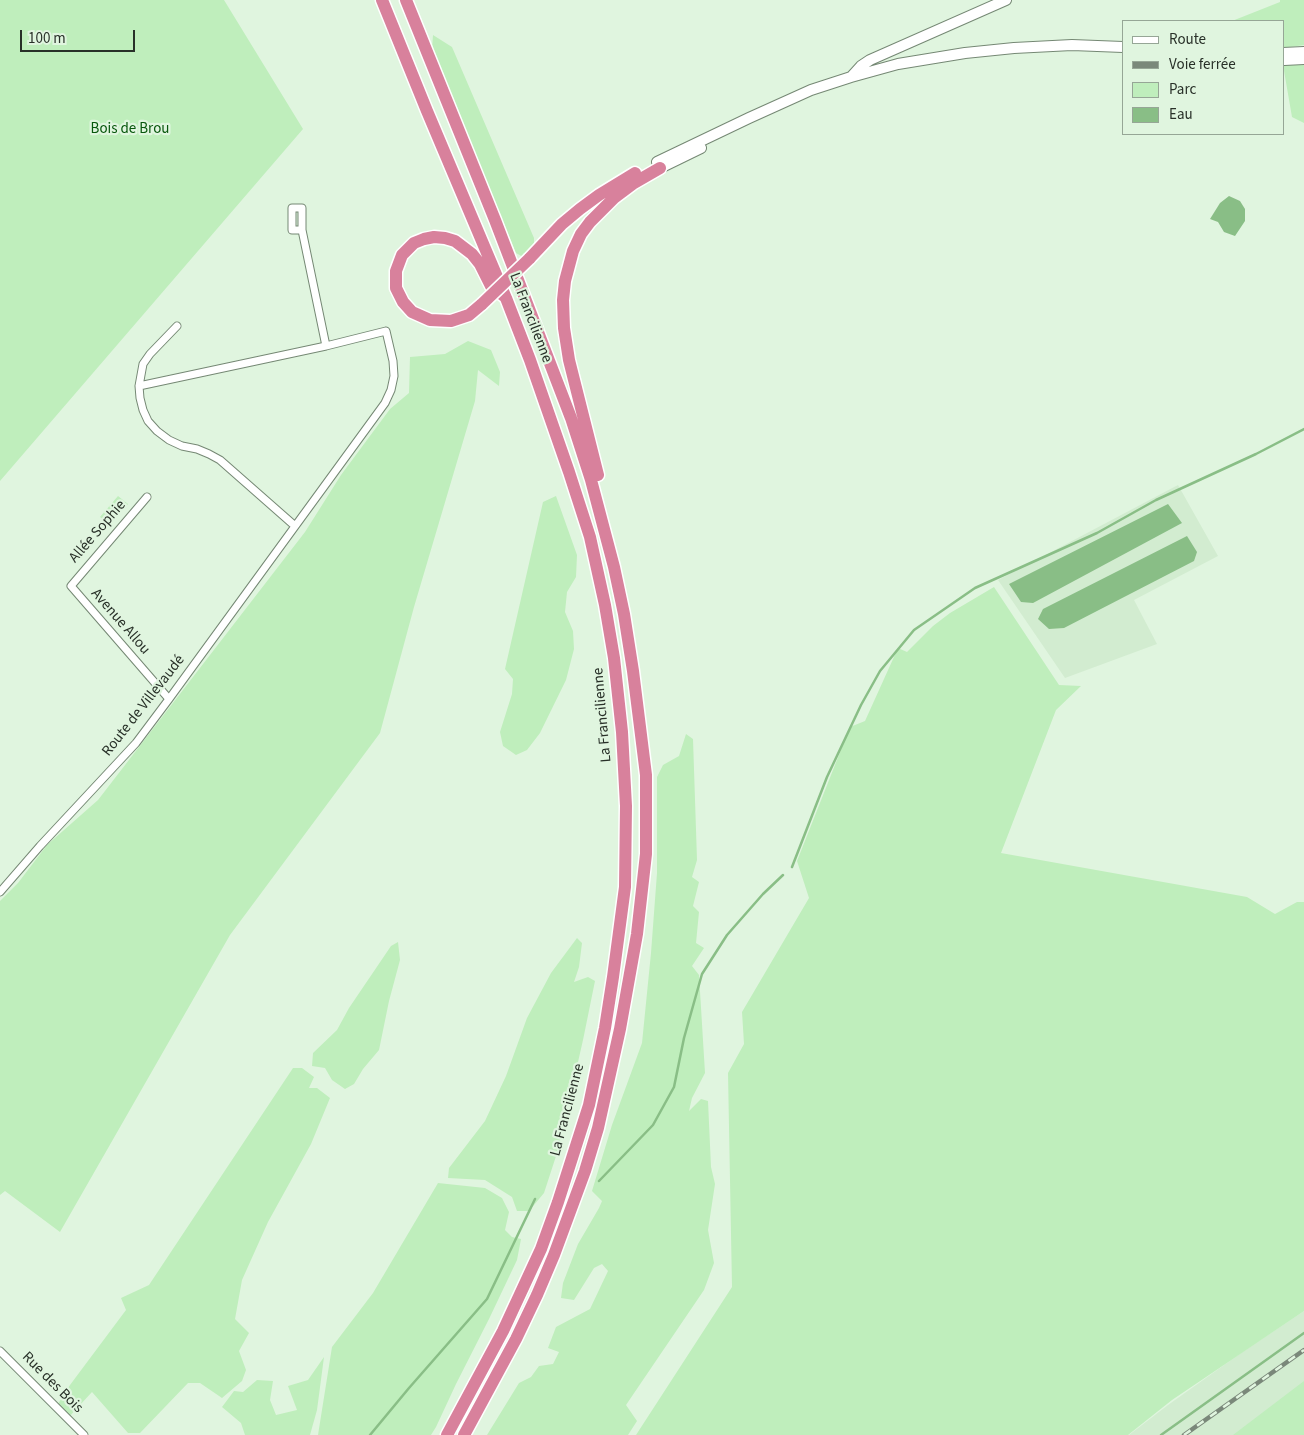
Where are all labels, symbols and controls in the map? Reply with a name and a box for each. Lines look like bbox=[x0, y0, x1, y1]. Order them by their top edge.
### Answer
scale bar bbox=[22, 20, 138, 52]
legend bbox=[1122, 20, 1284, 135]
text: 100 m bbox=[28, 28, 66, 49]
text: Route bbox=[1169, 29, 1206, 50]
text: Voie ferrée bbox=[1169, 54, 1236, 75]
text: Parc bbox=[1169, 79, 1196, 100]
text: Eau bbox=[1169, 104, 1193, 125]
park label: Bois de Brou bbox=[91, 121, 169, 139]
street label: La Francilienne bbox=[505, 270, 555, 366]
street label: Allée Sophie bbox=[66, 497, 130, 567]
street label: Avenue Allou bbox=[87, 585, 153, 659]
street label: Route de Villevaudé bbox=[99, 652, 189, 760]
street label: La Francilienne bbox=[590, 667, 616, 763]
street label: La Francilienne bbox=[547, 1062, 589, 1158]
street label: Rue des Bois bbox=[18, 1349, 86, 1417]

